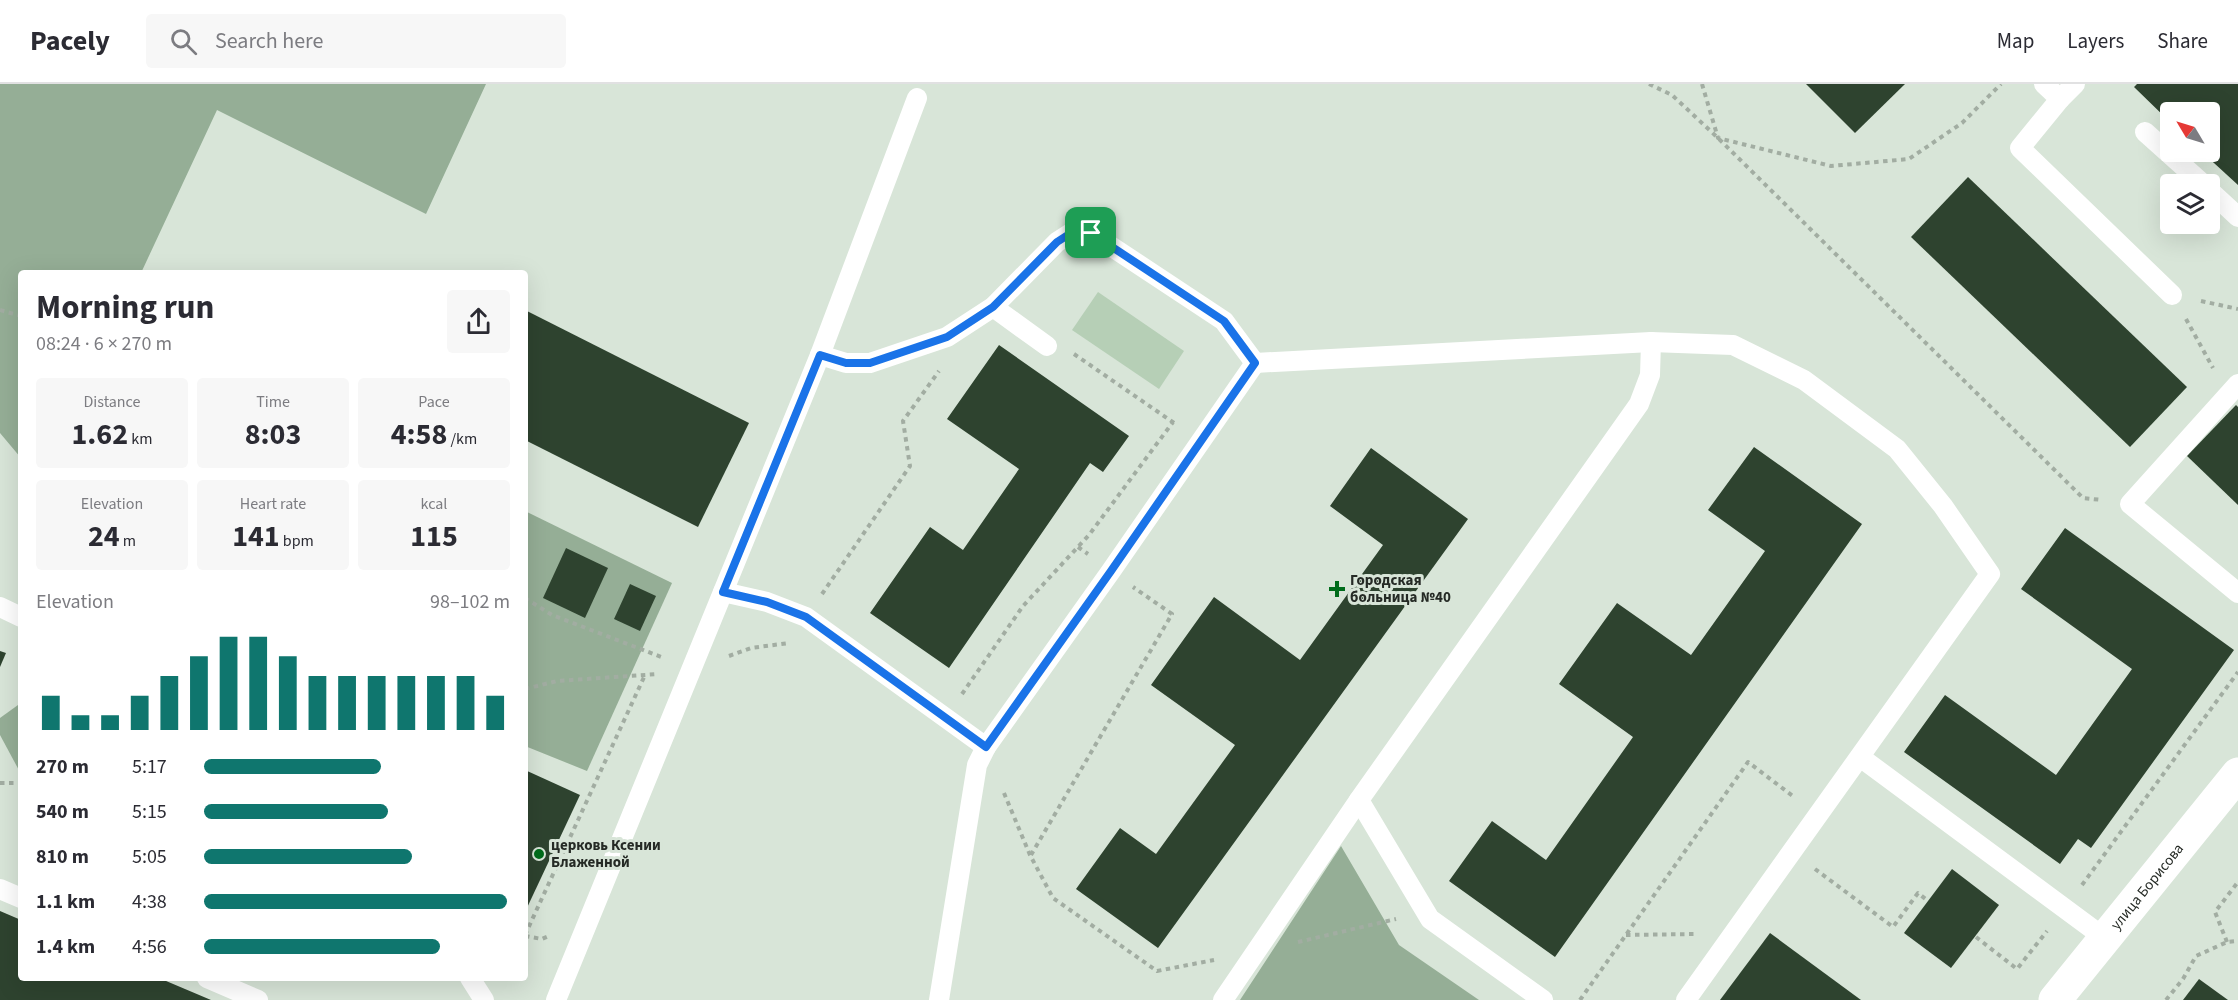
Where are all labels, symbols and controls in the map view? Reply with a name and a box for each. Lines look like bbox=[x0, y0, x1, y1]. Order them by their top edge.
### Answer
search box bbox=[146, 14, 566, 68]
text: Pacely bbox=[30, 21, 110, 61]
icon: search bbox=[167, 25, 200, 58]
text: Search here bbox=[215, 25, 323, 57]
text: Map bbox=[1997, 26, 2034, 56]
text: Layers bbox=[2067, 26, 2124, 56]
text: Share bbox=[2157, 26, 2208, 56]
north arrow bbox=[2160, 102, 2220, 162]
map controls bbox=[2160, 102, 2220, 234]
button: layers bbox=[2160, 174, 2220, 234]
pin bbox=[1065, 207, 1116, 258]
icon: arrive bbox=[1074, 216, 1107, 249]
text: Morning run bbox=[36, 284, 214, 331]
button: share bbox=[447, 290, 510, 353]
text: 08:24 · 6 × 270 m bbox=[36, 330, 172, 358]
text: Distance bbox=[84, 391, 140, 413]
text: Time bbox=[256, 391, 290, 413]
text: Pace bbox=[418, 391, 450, 413]
text: 1.62 bbox=[72, 413, 128, 456]
text: 8:03 bbox=[245, 413, 301, 456]
text: 4:58 bbox=[391, 413, 447, 456]
text: km bbox=[128, 428, 152, 450]
text: /km bbox=[447, 428, 477, 450]
text: Elevation bbox=[81, 493, 143, 515]
text: Heart rate bbox=[240, 493, 306, 515]
text: kcal bbox=[421, 493, 447, 515]
text: 24 bbox=[88, 515, 120, 558]
text: 141 bbox=[232, 515, 280, 558]
text: 115 bbox=[410, 515, 458, 558]
text: m bbox=[120, 530, 136, 552]
text: bpm bbox=[280, 530, 314, 552]
place label: Городская больница №40 bbox=[1350, 570, 1451, 608]
marker: Городская больница №40 bbox=[1328, 580, 1346, 598]
text: Elevation bbox=[36, 588, 114, 616]
text: 98–102 m bbox=[430, 588, 510, 616]
text: 270 m bbox=[36, 753, 89, 781]
text: 5:17 bbox=[132, 753, 167, 781]
text: 540 m bbox=[36, 798, 89, 826]
text: 5:15 bbox=[132, 798, 167, 826]
place label: церковь Ксении Блаженной bbox=[551, 835, 661, 873]
street label: улица Борисова bbox=[2105, 839, 2188, 934]
text: 810 m bbox=[36, 843, 89, 871]
text: 5:05 bbox=[132, 843, 167, 871]
marker: церковь Ксении Блаженной bbox=[532, 847, 546, 861]
text: 1.1 km bbox=[36, 888, 95, 916]
text: 4:38 bbox=[132, 888, 167, 916]
text: 1.4 km bbox=[36, 933, 95, 961]
text: 4:56 bbox=[132, 933, 167, 961]

